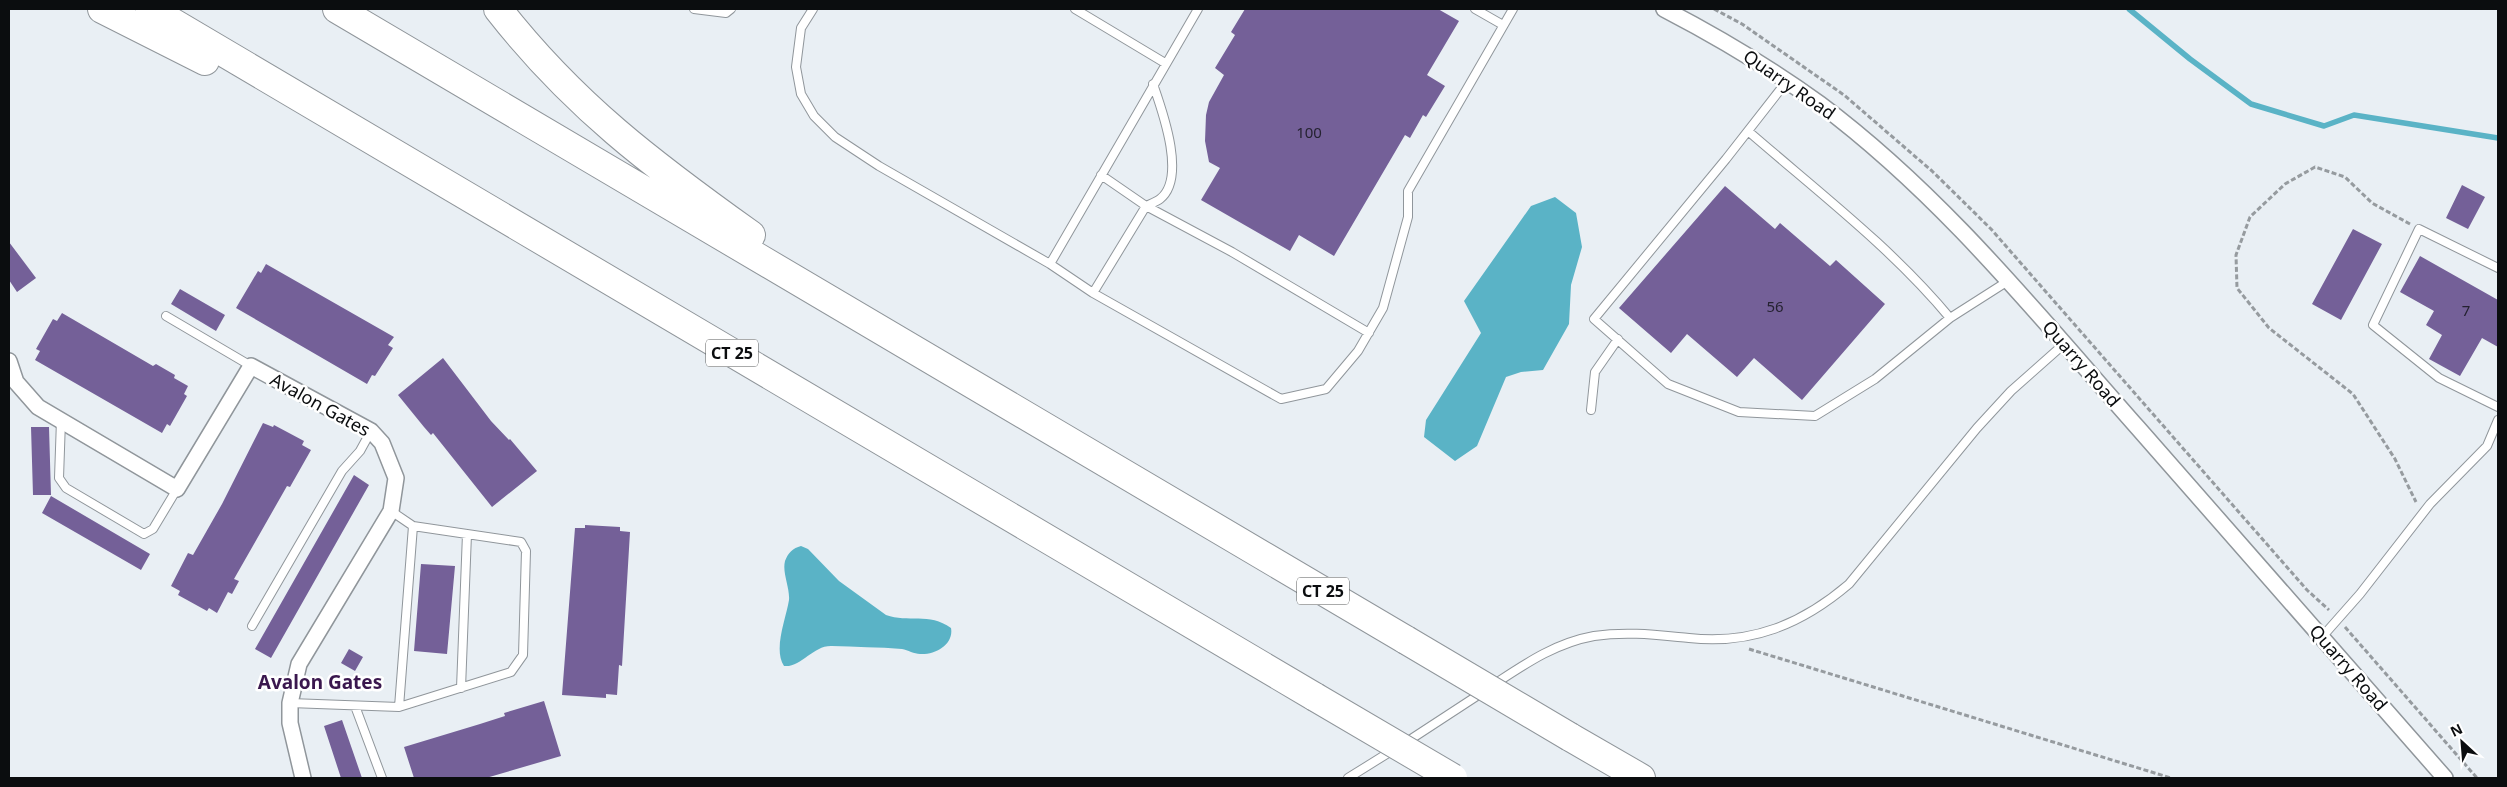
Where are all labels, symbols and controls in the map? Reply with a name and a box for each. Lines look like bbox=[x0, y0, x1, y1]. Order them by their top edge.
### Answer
street label: Quarry Road bbox=[1739, 44, 1840, 125]
house number: 100 bbox=[1296, 122, 1322, 142]
house number: 56 bbox=[1766, 296, 1784, 316]
house number: 7 bbox=[2462, 300, 2470, 320]
street label: Quarry Road bbox=[2038, 315, 2126, 412]
road number: CT 25 bbox=[706, 339, 758, 366]
street label: Avalon Gates bbox=[266, 367, 375, 441]
road number: CT 25 bbox=[1297, 578, 1349, 604]
street label: Quarry Road bbox=[2305, 619, 2393, 716]
district label: Avalon Gates bbox=[258, 669, 382, 695]
north arrow bbox=[2437, 717, 2487, 767]
text: N bbox=[2447, 719, 2465, 741]

